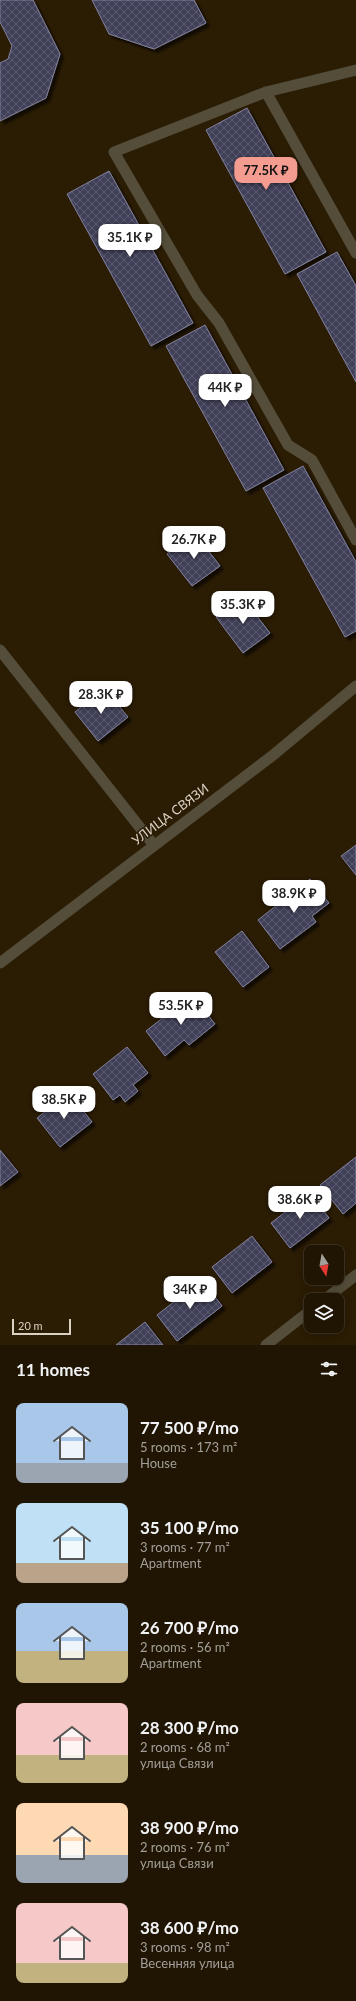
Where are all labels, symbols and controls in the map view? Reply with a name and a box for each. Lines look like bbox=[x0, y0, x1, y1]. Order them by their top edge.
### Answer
pin: 77.5K ₽ bbox=[229, 157, 303, 191]
text: 77.5K ₽ bbox=[243, 162, 289, 178]
pin: 35.1K ₽ bbox=[93, 224, 167, 258]
text: 35.1K ₽ bbox=[107, 229, 153, 245]
pin: 44K ₽ bbox=[197, 374, 253, 408]
text: 44K ₽ bbox=[208, 379, 242, 395]
pin: 26.7K ₽ bbox=[157, 526, 231, 560]
text: 26.7K ₽ bbox=[171, 531, 217, 547]
pin: 35.3K ₽ bbox=[206, 591, 280, 625]
text: 35.3K ₽ bbox=[220, 596, 266, 612]
pin: 28.3K ₽ bbox=[64, 681, 138, 715]
text: 28.3K ₽ bbox=[78, 686, 124, 702]
street label: УЛИЦА СВЯЗИ bbox=[128, 780, 212, 848]
pin: 38.9K ₽ bbox=[257, 880, 331, 914]
text: 38.9K ₽ bbox=[271, 885, 317, 901]
pin: 53.5K ₽ bbox=[144, 992, 218, 1026]
text: 53.5K ₽ bbox=[158, 997, 204, 1013]
pin: 38.5K ₽ bbox=[27, 1086, 101, 1120]
text: 38.5K ₽ bbox=[41, 1091, 87, 1107]
pin: 38.6K ₽ bbox=[263, 1186, 337, 1220]
text: 38.6K ₽ bbox=[277, 1191, 323, 1207]
north arrow bbox=[304, 1245, 344, 1285]
map controls bbox=[304, 1245, 344, 1333]
pin: 34K ₽ bbox=[162, 1276, 218, 1310]
text: 34K ₽ bbox=[173, 1281, 207, 1297]
button: layers bbox=[304, 1293, 344, 1333]
scale bar bbox=[12, 1317, 71, 1336]
text: 20 m bbox=[18, 1319, 43, 1332]
icon: filters bbox=[318, 1358, 340, 1380]
text: 11 homes bbox=[16, 1359, 90, 1380]
text: 77 500 ₽/mo bbox=[140, 1417, 239, 1438]
icon: home bbox=[48, 1419, 96, 1467]
text: 5 rooms · 173 m² bbox=[140, 1439, 237, 1455]
text: House bbox=[140, 1455, 177, 1471]
text: 35 100 ₽/mo bbox=[140, 1517, 239, 1538]
icon: home bbox=[48, 1519, 96, 1567]
text: 3 rooms · 77 m² bbox=[140, 1539, 230, 1555]
text: Apartment bbox=[140, 1555, 201, 1571]
text: 26 700 ₽/mo bbox=[140, 1617, 239, 1638]
icon: home bbox=[48, 1619, 96, 1667]
text: 2 rooms · 56 m² bbox=[140, 1639, 230, 1655]
text: Apartment bbox=[140, 1655, 201, 1671]
text: 28 300 ₽/mo bbox=[140, 1717, 239, 1738]
icon: home bbox=[48, 1719, 96, 1767]
text: 2 rooms · 68 m² bbox=[140, 1739, 230, 1755]
text: улица Связи bbox=[140, 1755, 214, 1771]
text: 38 900 ₽/mo bbox=[140, 1817, 239, 1838]
icon: home bbox=[48, 1819, 96, 1867]
text: 2 rooms · 76 m² bbox=[140, 1839, 230, 1855]
text: улица Связи bbox=[140, 1855, 214, 1871]
text: 38 600 ₽/mo bbox=[140, 1917, 239, 1938]
icon: home bbox=[48, 1919, 96, 1967]
text: 3 rooms · 98 m² bbox=[140, 1939, 230, 1955]
text: Весенняя улица bbox=[140, 1955, 234, 1971]

